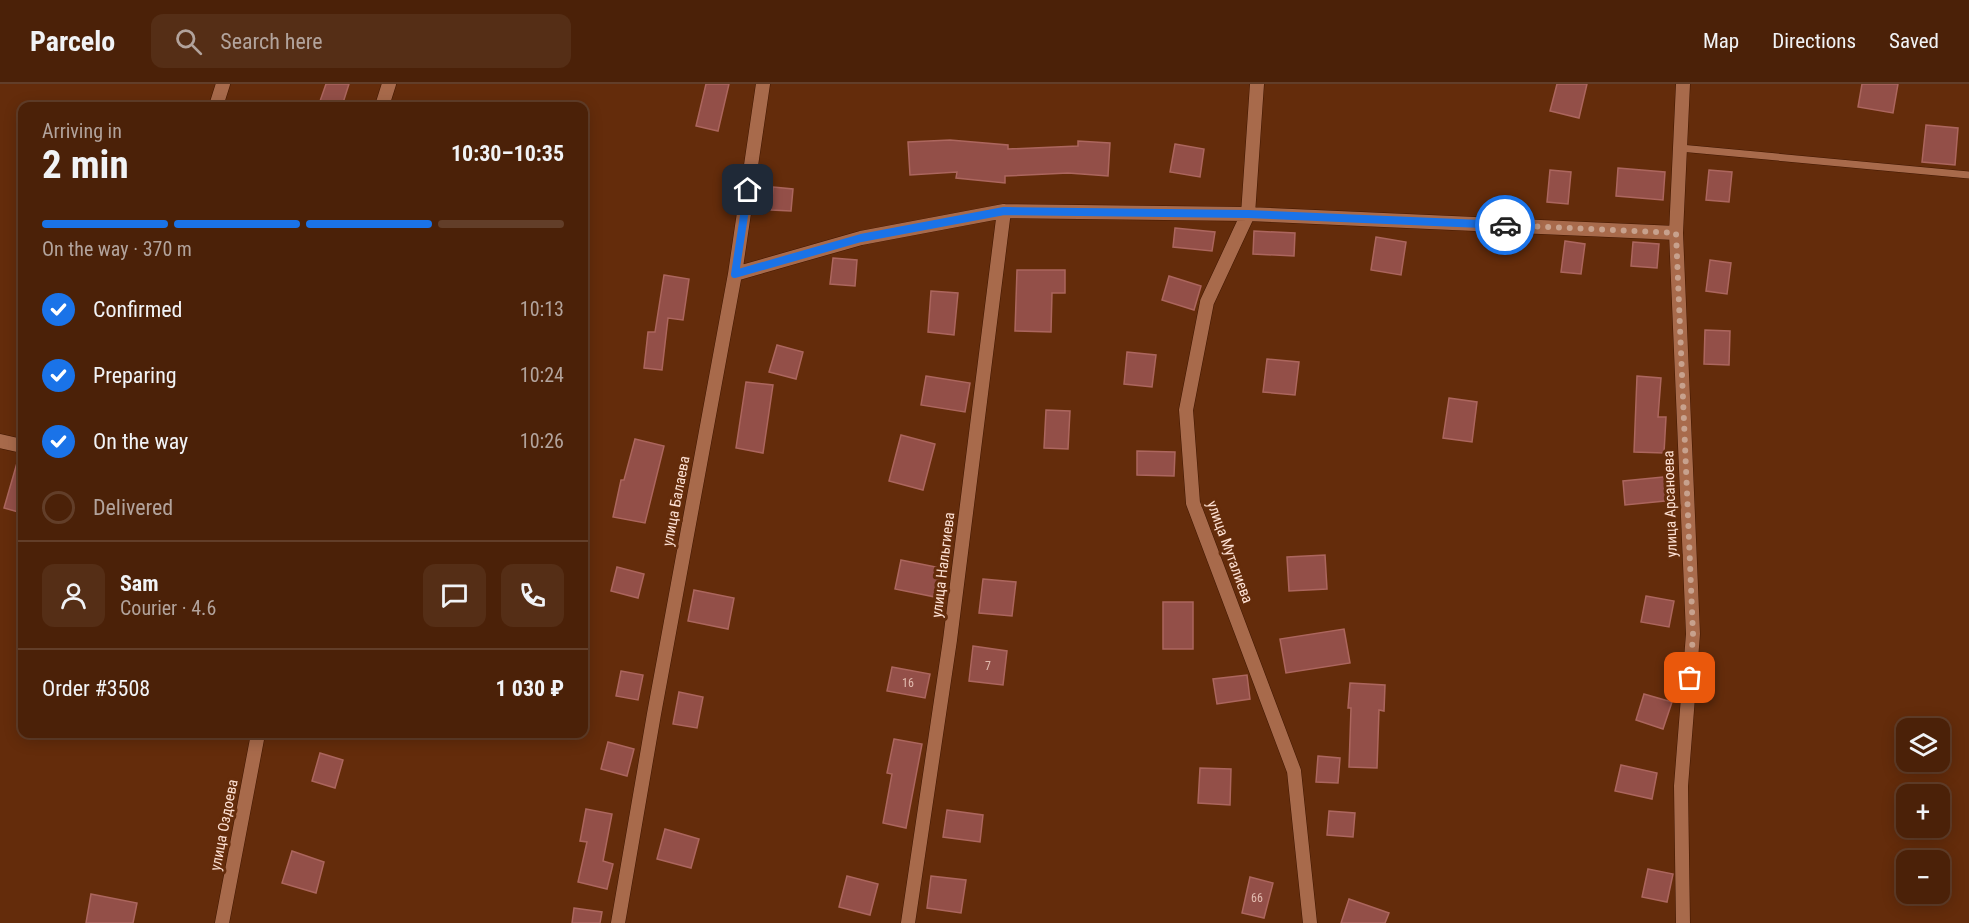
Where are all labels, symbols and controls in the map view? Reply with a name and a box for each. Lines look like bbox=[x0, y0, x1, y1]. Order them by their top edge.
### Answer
search box bbox=[151, 14, 571, 68]
text: Parcelo bbox=[30, 25, 115, 58]
icon: search bbox=[172, 25, 205, 58]
text: Search here bbox=[220, 29, 323, 54]
text: Map bbox=[1703, 29, 1739, 53]
text: Directions bbox=[1772, 29, 1856, 53]
text: Saved bbox=[1889, 29, 1939, 53]
text: Arriving in bbox=[42, 119, 122, 143]
text: 10:30–10:35 bbox=[451, 141, 564, 166]
text: 2 min bbox=[42, 142, 129, 188]
pin bbox=[722, 164, 773, 215]
icon: home bbox=[731, 173, 764, 206]
courier bbox=[1475, 195, 1535, 255]
icon: car bbox=[1489, 209, 1522, 242]
text: On the way · 370 m bbox=[42, 237, 192, 261]
icon: check bbox=[42, 293, 75, 326]
text: Confirmed bbox=[93, 297, 182, 322]
text: 10:13 bbox=[520, 297, 564, 321]
icon: check bbox=[42, 359, 75, 392]
text: Preparing bbox=[93, 363, 177, 388]
text: 10:24 bbox=[520, 363, 564, 387]
icon: check bbox=[42, 425, 75, 458]
text: On the way bbox=[93, 429, 188, 454]
text: 10:26 bbox=[520, 429, 564, 453]
street label: улица Арсаноева bbox=[1659, 450, 1681, 558]
street label: улица Балаева bbox=[658, 454, 694, 548]
text: Delivered bbox=[93, 495, 173, 520]
street label: улица Муталиева bbox=[1203, 498, 1257, 606]
street label: улица Нальгиева bbox=[928, 511, 958, 619]
button: person bbox=[42, 564, 105, 627]
button: chat bbox=[423, 564, 486, 627]
button: phone bbox=[501, 564, 564, 627]
text: Sam bbox=[120, 571, 159, 596]
text: Courier · 4.6 bbox=[120, 596, 216, 620]
pin bbox=[1664, 652, 1715, 703]
house number: 7 bbox=[985, 659, 991, 673]
icon: bag bbox=[1673, 661, 1706, 694]
text: Order #3508 bbox=[42, 676, 150, 701]
text: 1 030 ₽ bbox=[496, 676, 564, 701]
house number: 16 bbox=[902, 676, 914, 690]
map controls bbox=[1896, 718, 1950, 904]
button: layers bbox=[1896, 718, 1950, 772]
street label: улица Оздоева bbox=[206, 778, 242, 872]
button: + bbox=[1896, 784, 1950, 838]
button: − bbox=[1896, 850, 1950, 904]
house number: 66 bbox=[1251, 891, 1263, 905]

